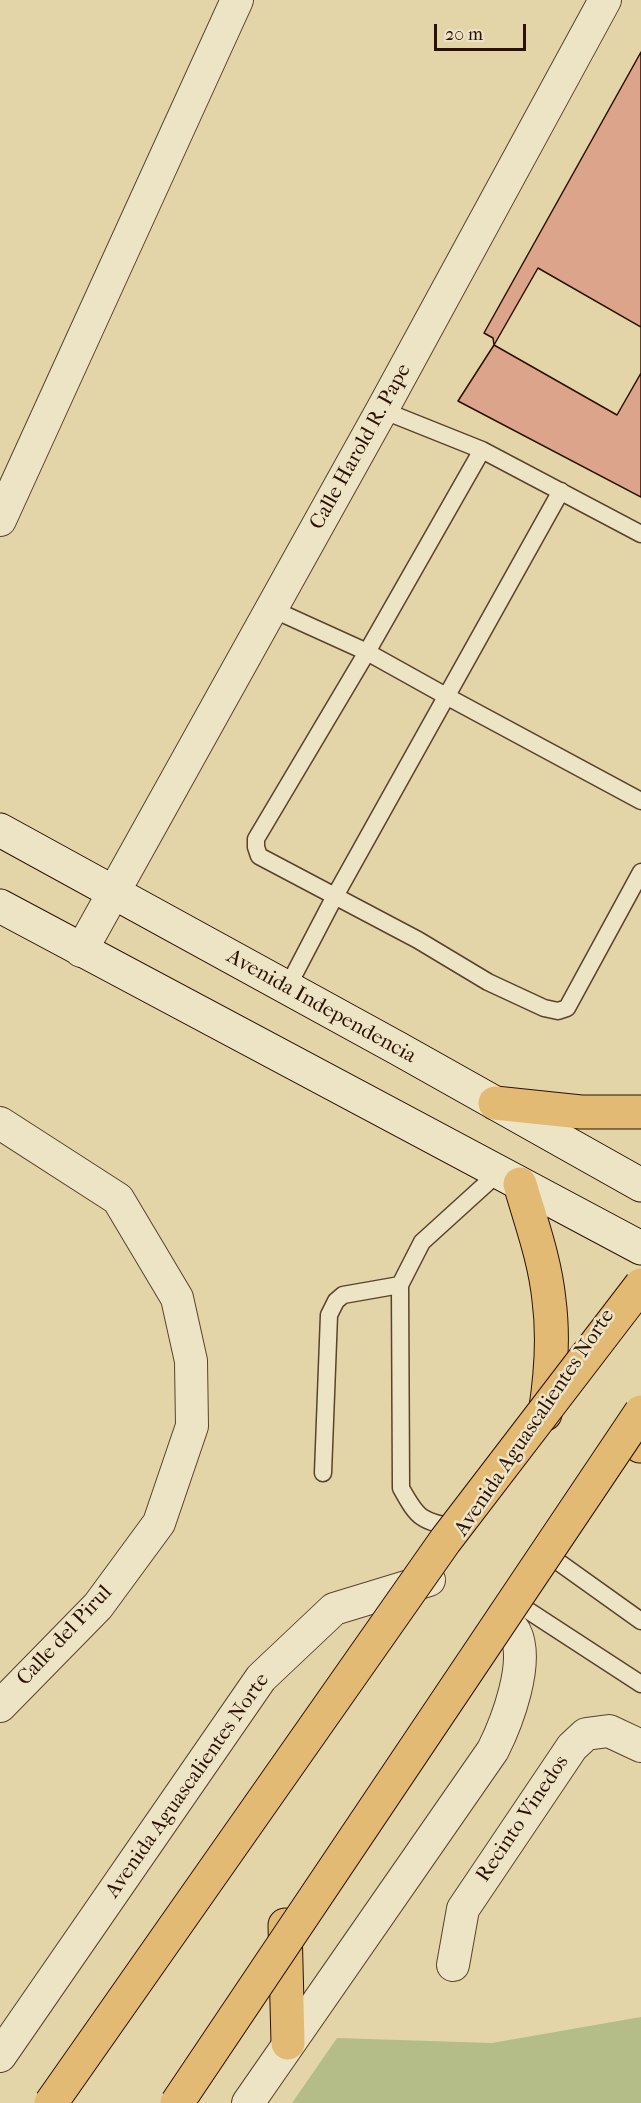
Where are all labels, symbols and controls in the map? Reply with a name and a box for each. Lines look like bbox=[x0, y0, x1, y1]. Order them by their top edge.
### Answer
scale bar bbox=[437, 12, 528, 50]
text: 20 m bbox=[445, 24, 483, 45]
street label: Calle Harold R. Pape bbox=[305, 360, 417, 534]
street label: Avenida Independencia bbox=[222, 944, 420, 1070]
street label: Avenida Aguascalientes Norte bbox=[449, 1305, 621, 1541]
street label: Calle del Pirul bbox=[12, 1581, 118, 1691]
street label: Avenida Aguascalientes Norte bbox=[101, 1669, 275, 1903]
street label: Recinto Vinedos bbox=[471, 1751, 575, 1887]

